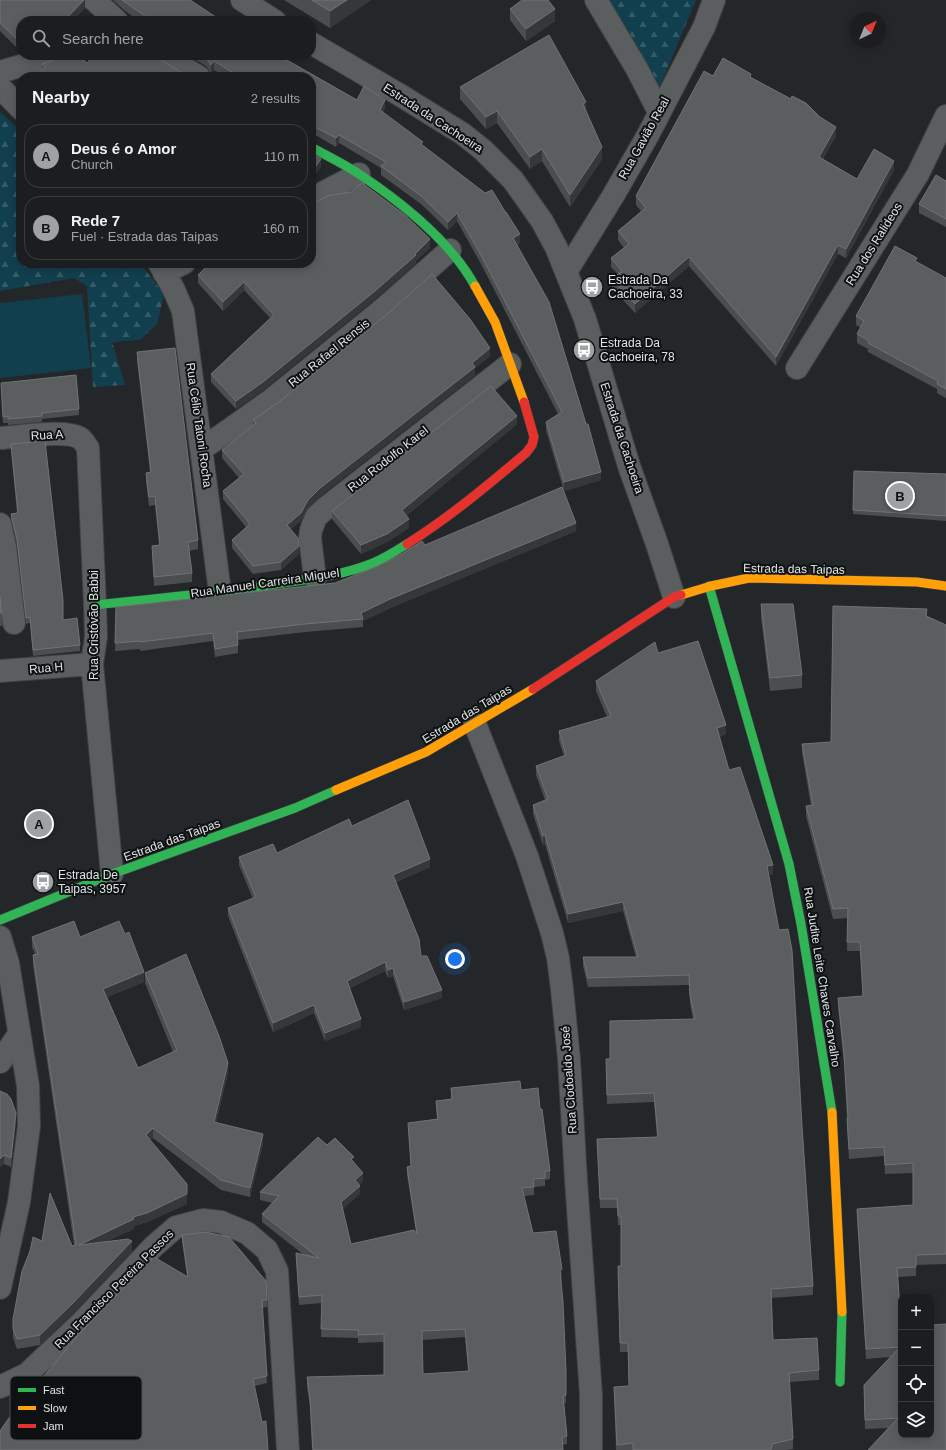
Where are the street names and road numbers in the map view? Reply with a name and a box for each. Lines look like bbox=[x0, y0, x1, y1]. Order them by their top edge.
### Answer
street label: Estrada da Cachoeira bbox=[381, 81, 486, 156]
street label: Rua Gavião Real bbox=[616, 95, 672, 181]
street label: Rua dos Ralideos bbox=[843, 200, 905, 288]
street label: Rua Rafael Rensis bbox=[286, 316, 372, 390]
street label: Rua Célio Tatoni Rocha bbox=[183, 362, 215, 489]
street label: Estrada da Cachoeira bbox=[597, 381, 647, 496]
street label: Rua Rodolfo Karel bbox=[345, 423, 431, 495]
street label: Rua A bbox=[30, 427, 64, 443]
street label: Estrada das Taipas bbox=[743, 561, 845, 577]
street label: Rua Manuel Carreira Miguel bbox=[190, 566, 340, 600]
street label: Rua Cristóvão Babbi bbox=[87, 570, 101, 680]
street label: Rua H bbox=[28, 660, 64, 676]
street label: Estrada das Taipas bbox=[420, 682, 514, 746]
street label: Estrada das Taipas bbox=[122, 816, 222, 864]
street label: Rua Judite Leite Chaves Carvalho bbox=[801, 886, 843, 1068]
street label: Rua Clodoaldo José bbox=[558, 1025, 580, 1134]
street label: Rua Francisco Pereira Passos bbox=[52, 1227, 176, 1351]

